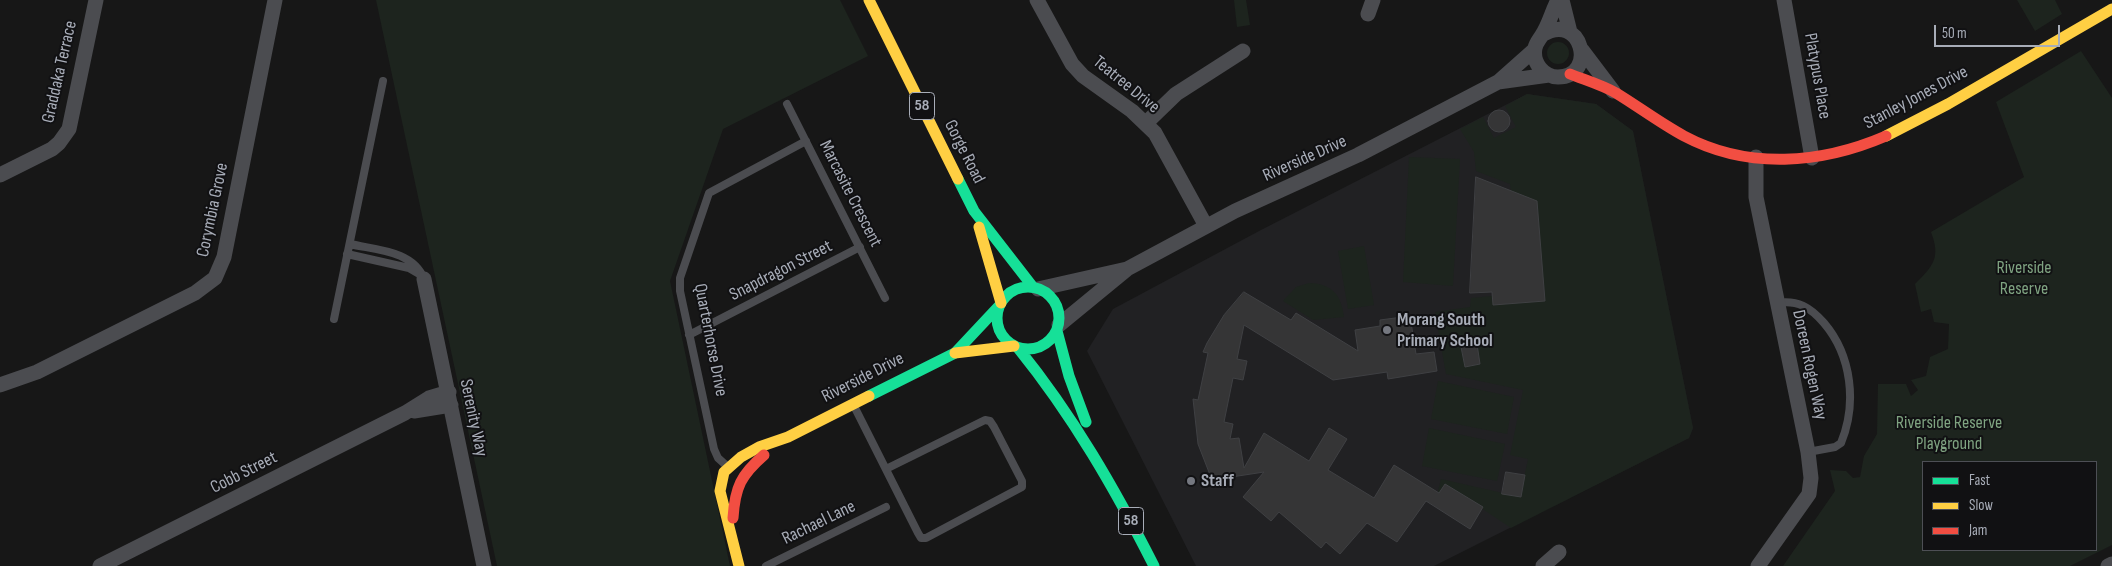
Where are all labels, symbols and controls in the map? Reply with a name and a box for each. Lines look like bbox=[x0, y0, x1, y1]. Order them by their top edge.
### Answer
scale bar bbox=[1937, 15, 2063, 47]
street label: Graddaka Terrace bbox=[38, 19, 82, 125]
text: 50 m bbox=[1942, 24, 1967, 43]
street label: Platypus Place bbox=[1799, 31, 1835, 121]
street label: Teatree Drive bbox=[1088, 52, 1164, 118]
street label: Stanley Jones Drive bbox=[1860, 62, 1972, 134]
road number: 58 bbox=[910, 92, 934, 120]
street label: Gorge Road bbox=[939, 117, 989, 187]
street label: Riverside Drive bbox=[1260, 131, 1350, 187]
street label: Marcasite Crescent bbox=[814, 137, 886, 251]
street label: Corymbia Grove bbox=[192, 161, 234, 259]
street label: Snapdragon Street bbox=[726, 236, 836, 306]
park label: Riverside Reserve bbox=[1996, 257, 2052, 300]
street label: Quarterhorse Drive bbox=[688, 282, 732, 398]
street label: Doreen Rogen Way bbox=[1787, 308, 1831, 422]
place label: Morang South Primary School bbox=[1397, 309, 1493, 352]
marker: Morang South Primary School bbox=[1381, 324, 1393, 336]
street label: Riverside Drive bbox=[818, 348, 908, 408]
street label: Serenity Way bbox=[454, 377, 492, 459]
park label: Riverside Reserve Playground bbox=[1896, 412, 2002, 454]
street label: Cobb Street bbox=[207, 447, 281, 499]
legend bbox=[1922, 461, 2097, 551]
place label: Staff bbox=[1201, 470, 1234, 492]
text: Fast bbox=[1969, 471, 1990, 490]
marker: Staff bbox=[1185, 475, 1197, 487]
street label: Rachael Lane bbox=[779, 496, 859, 550]
text: Slow bbox=[1969, 496, 1993, 515]
road number: 58 bbox=[1118, 508, 1144, 534]
text: Jam bbox=[1969, 521, 1987, 540]

